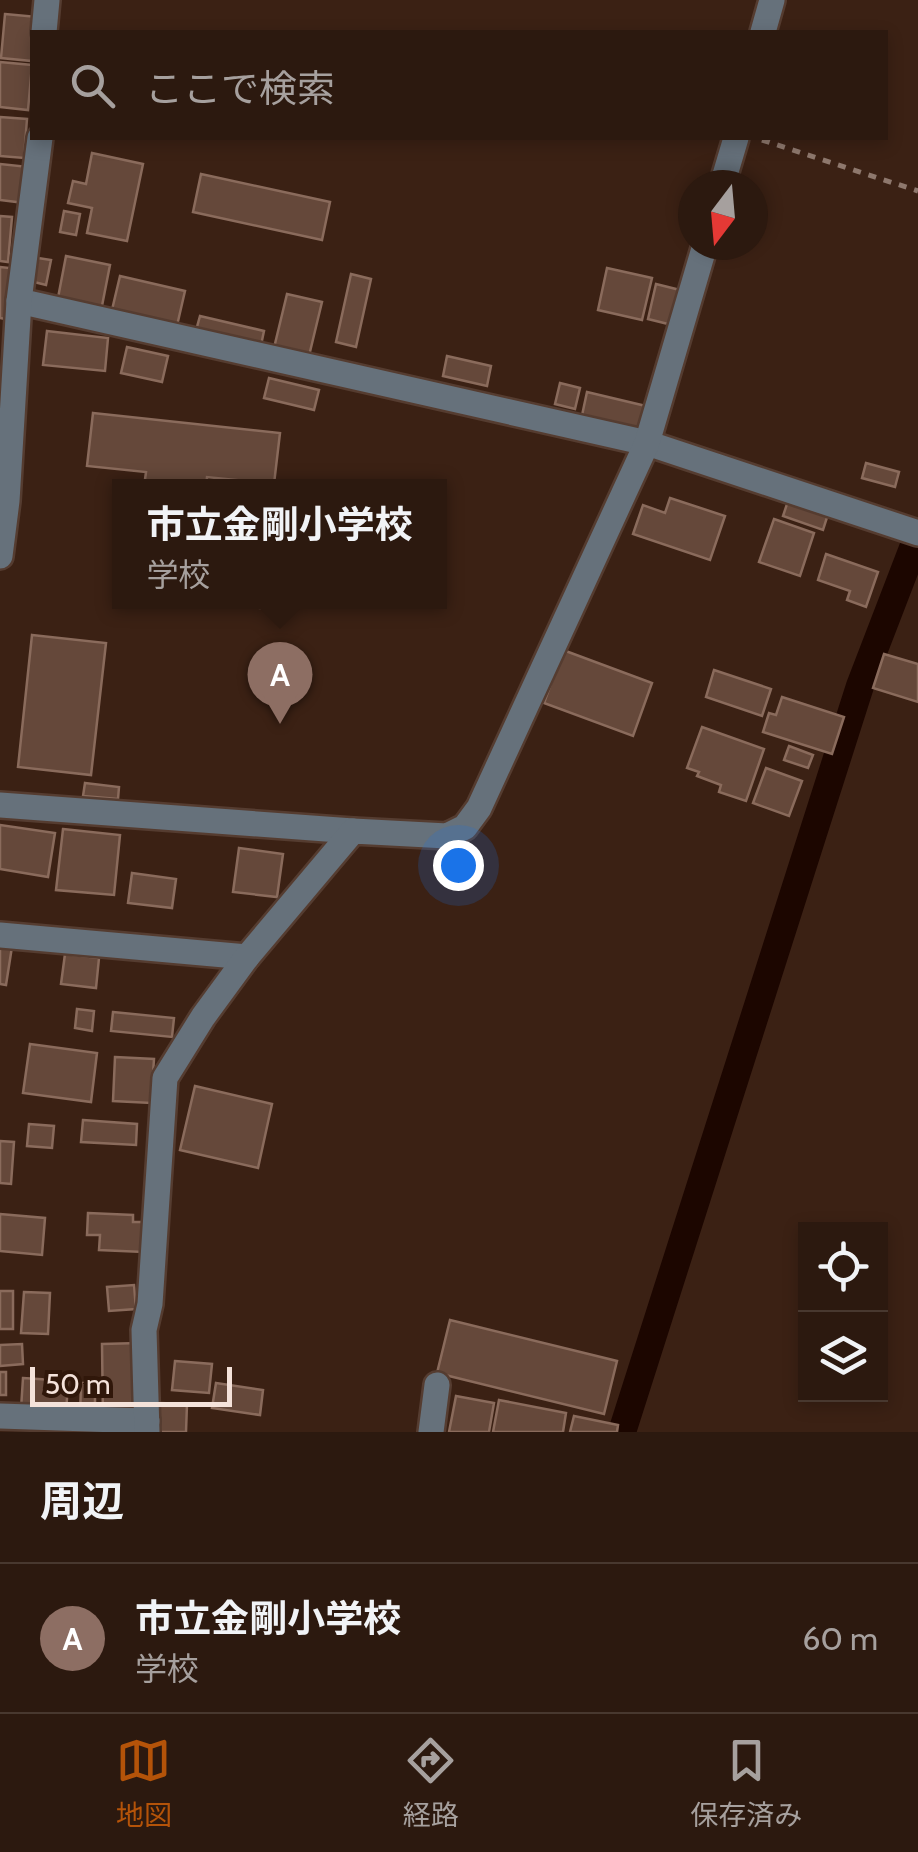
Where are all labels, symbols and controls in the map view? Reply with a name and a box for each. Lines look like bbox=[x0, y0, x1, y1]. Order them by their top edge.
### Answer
search box bbox=[30, 30, 888, 140]
icon: search bbox=[65, 58, 120, 113]
text: ここで検索 bbox=[145, 65, 335, 112]
north arrow bbox=[678, 170, 768, 260]
popup bbox=[112, 479, 447, 609]
text: 市立金剛小学校 bbox=[146, 501, 413, 548]
text: 学校 bbox=[146, 555, 211, 594]
pin: A bbox=[248, 642, 312, 724]
your location bbox=[433, 840, 484, 891]
map controls bbox=[798, 1222, 888, 1402]
button: locate bbox=[798, 1222, 888, 1312]
button: layers bbox=[798, 1312, 888, 1402]
scale bar bbox=[30, 1362, 232, 1406]
text: 50 m bbox=[45, 1367, 111, 1401]
text: 周辺 bbox=[40, 1475, 124, 1527]
text: 市立金剛小学校 bbox=[135, 1595, 401, 1642]
text: A bbox=[62, 1619, 83, 1658]
text: 60 m bbox=[802, 1619, 878, 1658]
text: 学校 bbox=[135, 1649, 199, 1688]
tab: 地図 bbox=[116, 1733, 172, 1833]
tab: 経路 bbox=[403, 1733, 459, 1833]
tab: 保存済み bbox=[690, 1733, 802, 1833]

